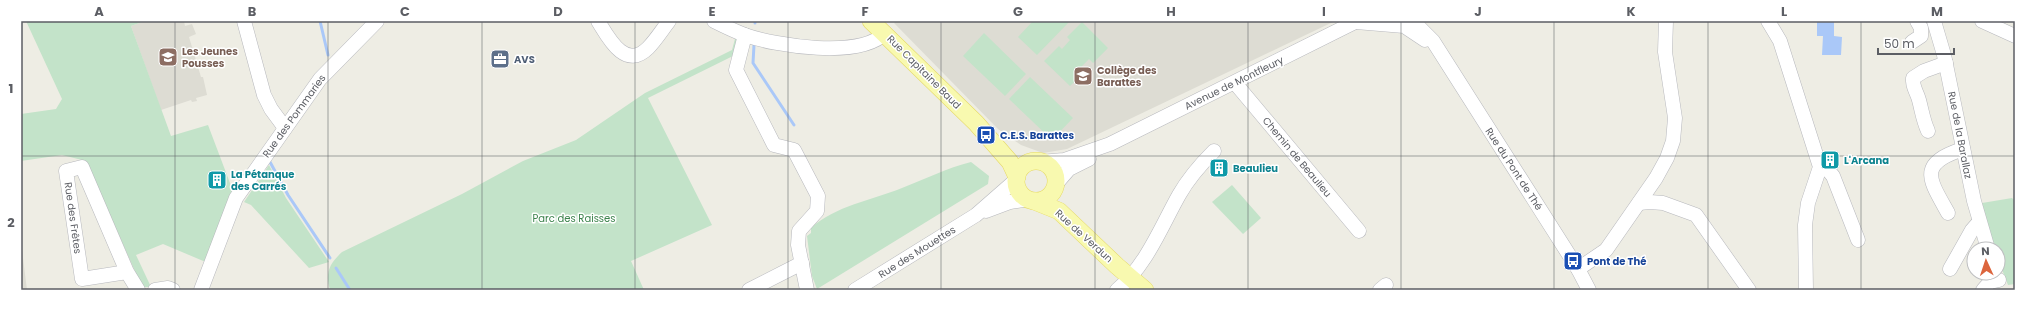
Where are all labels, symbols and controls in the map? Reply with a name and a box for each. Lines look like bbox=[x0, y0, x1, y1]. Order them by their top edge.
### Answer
text: A bbox=[94, 2, 104, 21]
text: B bbox=[248, 2, 257, 21]
text: C bbox=[400, 2, 410, 21]
text: D bbox=[553, 2, 563, 21]
text: E bbox=[708, 2, 716, 21]
text: F bbox=[861, 2, 869, 21]
text: G bbox=[1013, 2, 1023, 21]
text: H bbox=[1166, 2, 1176, 21]
text: I bbox=[1322, 2, 1326, 21]
text: J bbox=[1474, 2, 1482, 21]
text: K bbox=[1626, 2, 1636, 21]
text: L bbox=[1781, 2, 1787, 21]
text: M bbox=[1931, 2, 1943, 21]
scale bar bbox=[1878, 30, 1954, 56]
street label: Rue Capitaine Baud bbox=[884, 32, 964, 112]
text: 50 m bbox=[1884, 35, 1915, 52]
place label: Les Jeunes Pousses bbox=[182, 44, 238, 71]
school or university icon: Les Jeunes Pousses bbox=[157, 46, 179, 68]
office icon: AVS bbox=[489, 48, 511, 70]
place label: AVS bbox=[514, 52, 535, 67]
street label: Avenue de Montfleury bbox=[1182, 52, 1286, 114]
place label: Collège des Barattes bbox=[1097, 63, 1157, 90]
school or university icon: Collège des Barattes bbox=[1072, 65, 1094, 87]
street label: Rue des Pommaries bbox=[259, 71, 329, 161]
text: 1 bbox=[9, 79, 13, 98]
street label: Rue de la Barallaz bbox=[1944, 90, 1976, 180]
street label: Chemin de Beaulieu bbox=[1259, 114, 1335, 200]
bus stop icon: C.E.S. Barattes bbox=[975, 124, 997, 146]
street label: Rue du Pont de Thé bbox=[1482, 125, 1546, 213]
place label: C.E.S. Barattes bbox=[1000, 128, 1074, 143]
building icon: L'Arcana bbox=[1819, 149, 1841, 171]
place label: L'Arcana bbox=[1844, 153, 1889, 168]
building icon: Beaulieu bbox=[1208, 157, 1230, 179]
place label: Beaulieu bbox=[1233, 161, 1278, 176]
place label: La Pétanque des Carrés bbox=[231, 167, 294, 194]
building icon: La Pétanque des Carrés bbox=[206, 169, 228, 191]
street label: Rue des Frêtes bbox=[61, 181, 85, 255]
street label: Rue de Verdun bbox=[1052, 206, 1116, 266]
park label: Parc des Raisses bbox=[532, 211, 616, 226]
text: 2 bbox=[7, 213, 15, 232]
street label: Rue des Mouettes bbox=[875, 222, 959, 282]
north arrow bbox=[1966, 241, 2006, 281]
text: N bbox=[1981, 243, 1990, 259]
bus stop icon: Pont de Thé bbox=[1562, 250, 1584, 272]
place label: Pont de Thé bbox=[1587, 254, 1646, 269]

